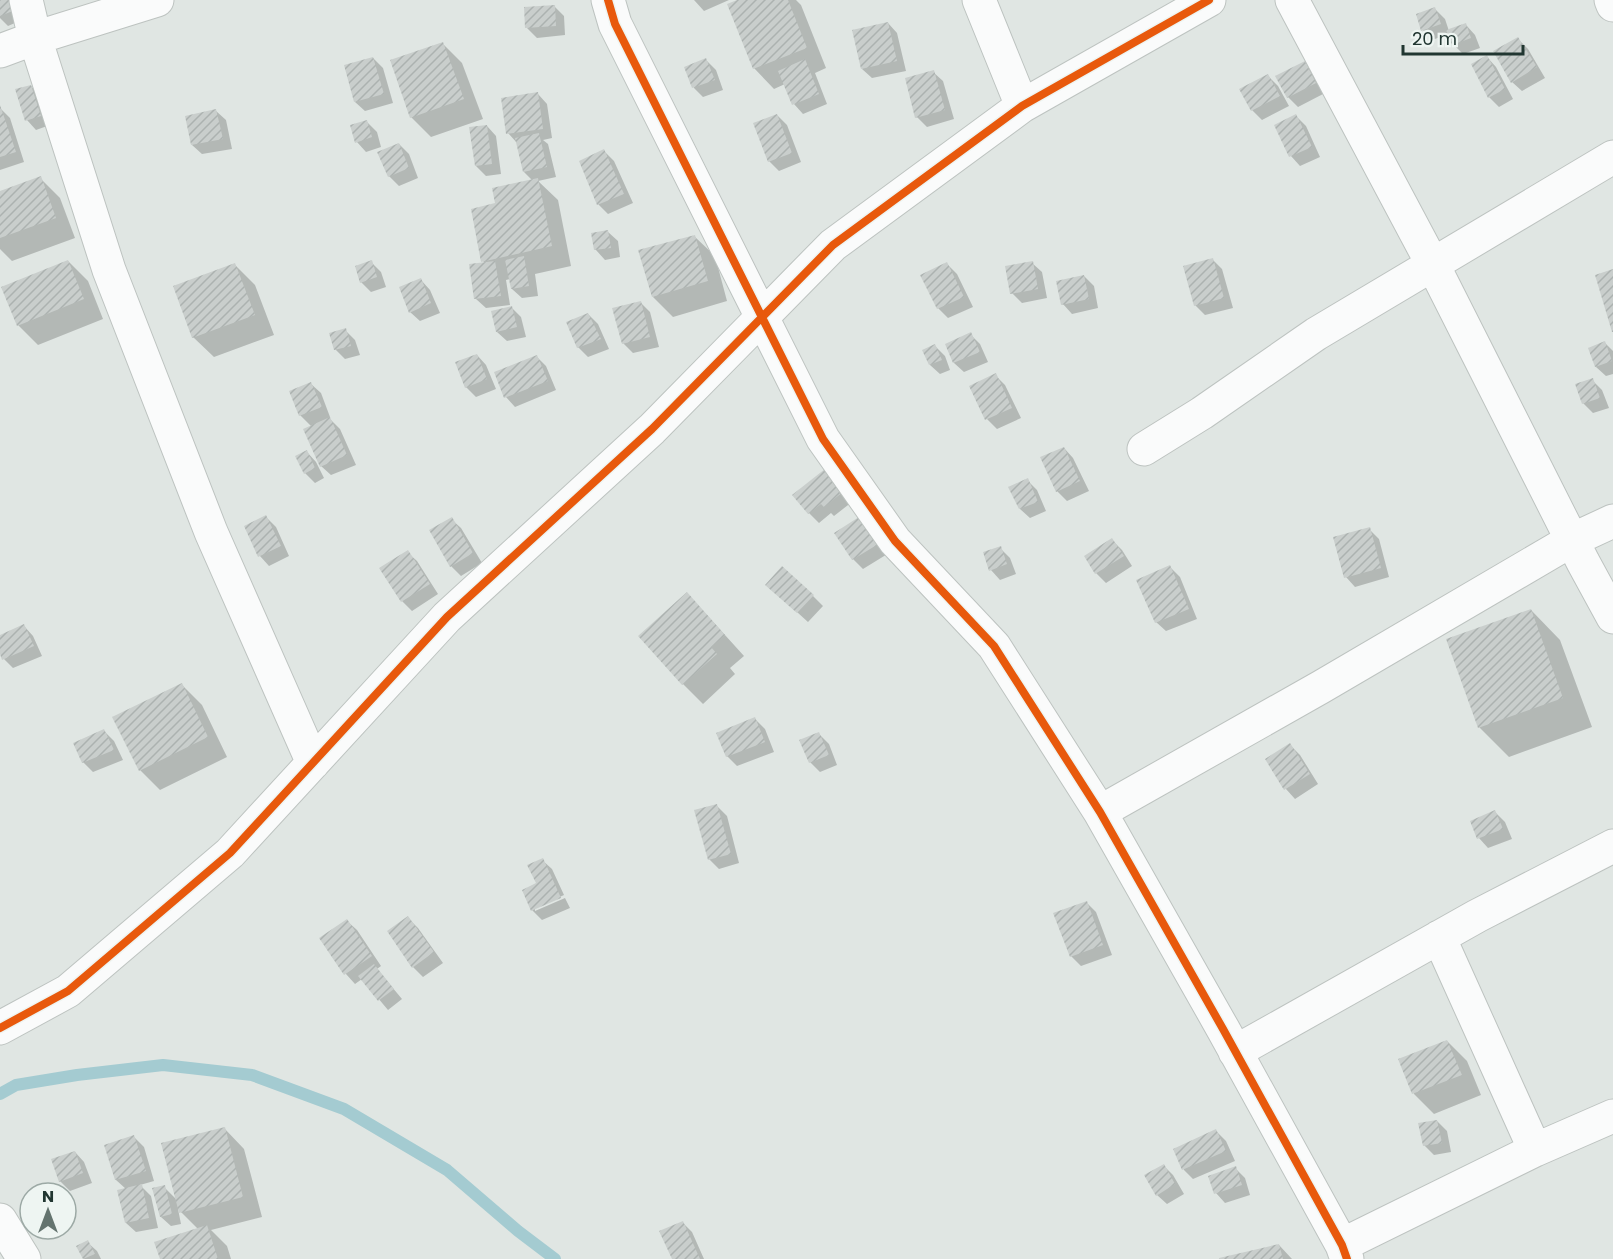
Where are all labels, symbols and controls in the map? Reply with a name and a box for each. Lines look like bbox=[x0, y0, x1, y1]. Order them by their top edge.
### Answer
scale bar bbox=[1403, 18, 1523, 56]
text: 20 m bbox=[1412, 26, 1457, 51]
north arrow bbox=[18, 1181, 78, 1241]
text: N bbox=[42, 1185, 54, 1208]

